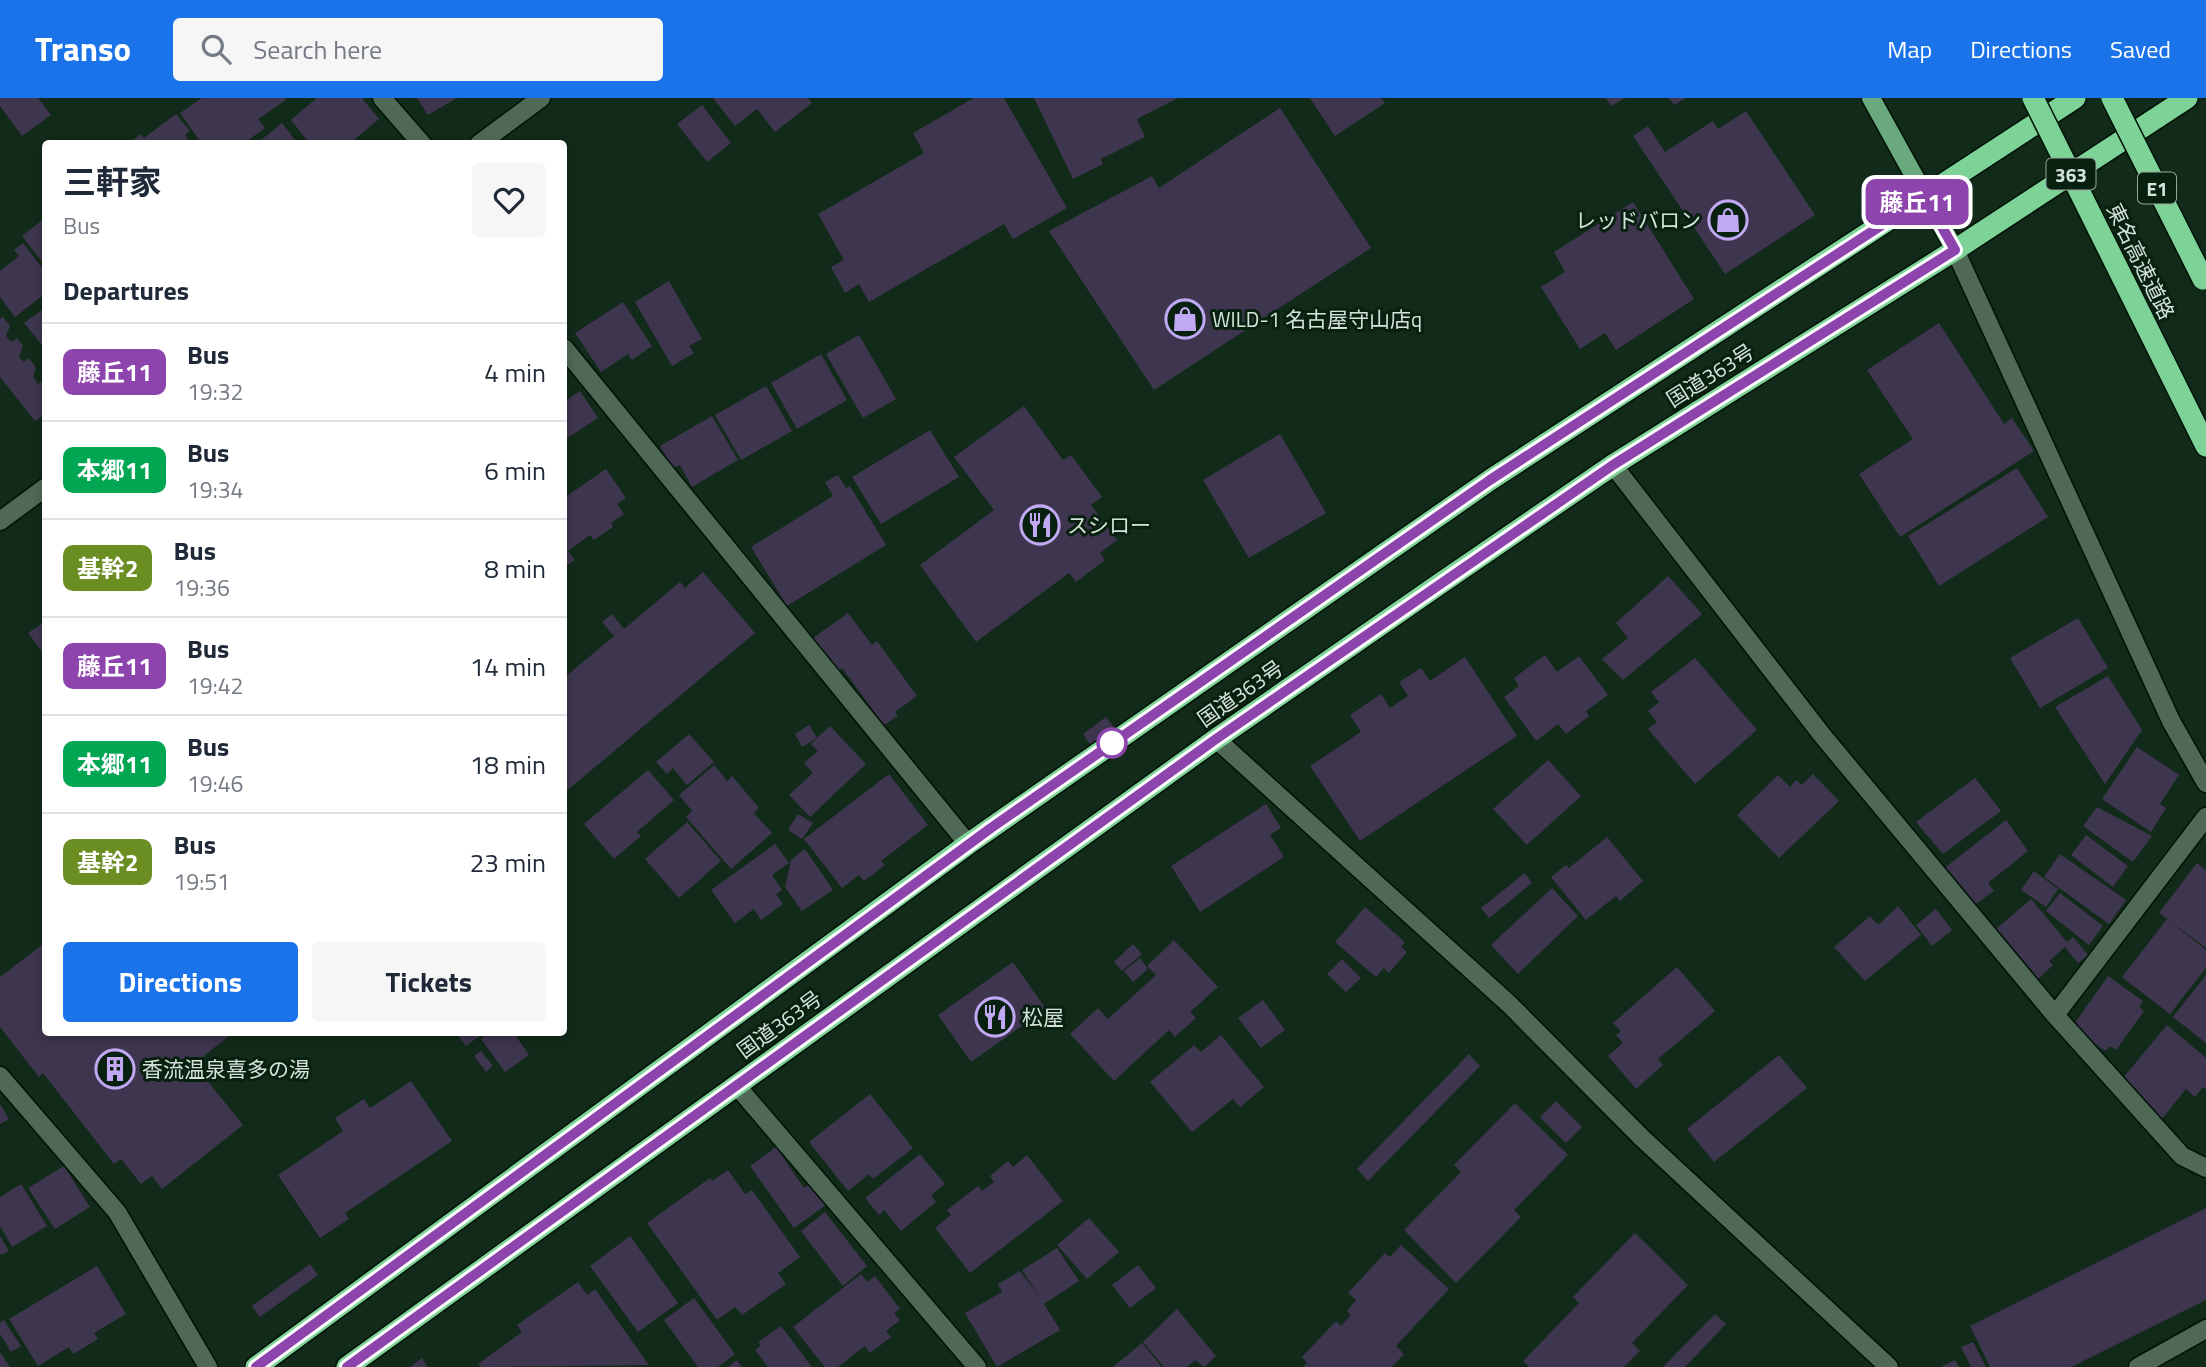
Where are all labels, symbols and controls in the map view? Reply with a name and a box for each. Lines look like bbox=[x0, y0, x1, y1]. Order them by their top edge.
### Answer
search box bbox=[173, 18, 663, 81]
text: Transo bbox=[35, 24, 131, 74]
icon: search bbox=[197, 30, 235, 68]
text: Search here bbox=[253, 30, 382, 69]
text: Map bbox=[1887, 31, 1932, 67]
text: Directions bbox=[1970, 31, 2072, 67]
text: Saved bbox=[2110, 31, 2171, 67]
text: 三軒家 bbox=[63, 157, 162, 207]
road number: 363 bbox=[2046, 158, 2096, 190]
button: heart bbox=[472, 163, 546, 237]
road number: E1 bbox=[2138, 172, 2176, 204]
line badge: 藤丘11 bbox=[1868, 179, 1966, 225]
text: 藤丘11 bbox=[1880, 184, 1954, 220]
street label: 東名高速道路 bbox=[2099, 197, 2183, 325]
shop icon: レッドバロン bbox=[1707, 199, 1749, 241]
place label: レッドバロン bbox=[1575, 204, 1701, 236]
text: Bus bbox=[63, 208, 100, 243]
text: Departures bbox=[63, 271, 189, 310]
shop icon: WILD-1 名古屋守山店q bbox=[1164, 298, 1206, 340]
place label: WILD-1 名古屋守山店q bbox=[1212, 303, 1422, 335]
text: Bus bbox=[187, 335, 229, 374]
street label: 国道363号 bbox=[1660, 335, 1760, 415]
text: 4 min bbox=[484, 353, 546, 392]
text: 藤丘11 bbox=[77, 354, 152, 390]
text: 19:32 bbox=[187, 374, 243, 409]
text: Bus bbox=[187, 433, 229, 472]
text: 6 min bbox=[484, 451, 546, 490]
text: 本郷11 bbox=[77, 452, 152, 488]
text: 19:34 bbox=[187, 472, 243, 507]
restaurant icon: スシロー bbox=[1019, 504, 1061, 546]
place label: スシロー bbox=[1067, 509, 1151, 541]
text: Bus bbox=[173, 531, 216, 570]
text: 8 min bbox=[484, 549, 546, 588]
text: 基幹2 bbox=[77, 550, 138, 586]
text: 19:36 bbox=[173, 570, 230, 605]
text: Bus bbox=[187, 629, 229, 668]
text: 14 min bbox=[470, 647, 546, 686]
text: 藤丘11 bbox=[77, 648, 152, 684]
street label: 国道363号 bbox=[1191, 652, 1289, 734]
text: 19:42 bbox=[187, 668, 243, 703]
text: Bus bbox=[187, 727, 229, 766]
unlabelled marker bbox=[1097, 728, 1127, 758]
text: 18 min bbox=[470, 745, 546, 784]
text: 本郷11 bbox=[77, 746, 152, 782]
text: 19:46 bbox=[187, 766, 243, 801]
text: Bus bbox=[173, 825, 216, 864]
text: 23 min bbox=[470, 843, 546, 882]
text: 基幹2 bbox=[77, 844, 138, 880]
text: 19:51 bbox=[173, 864, 230, 899]
button: Directions bbox=[63, 942, 298, 1022]
button: Tickets bbox=[312, 942, 546, 1022]
street label: 国道363号 bbox=[730, 982, 828, 1066]
restaurant icon: 松屋 bbox=[974, 996, 1016, 1038]
place label: 松屋 bbox=[1022, 1001, 1064, 1033]
building icon: 香流温泉喜多の湯 bbox=[94, 1048, 136, 1090]
place label: 香流温泉喜多の湯 bbox=[142, 1053, 310, 1085]

